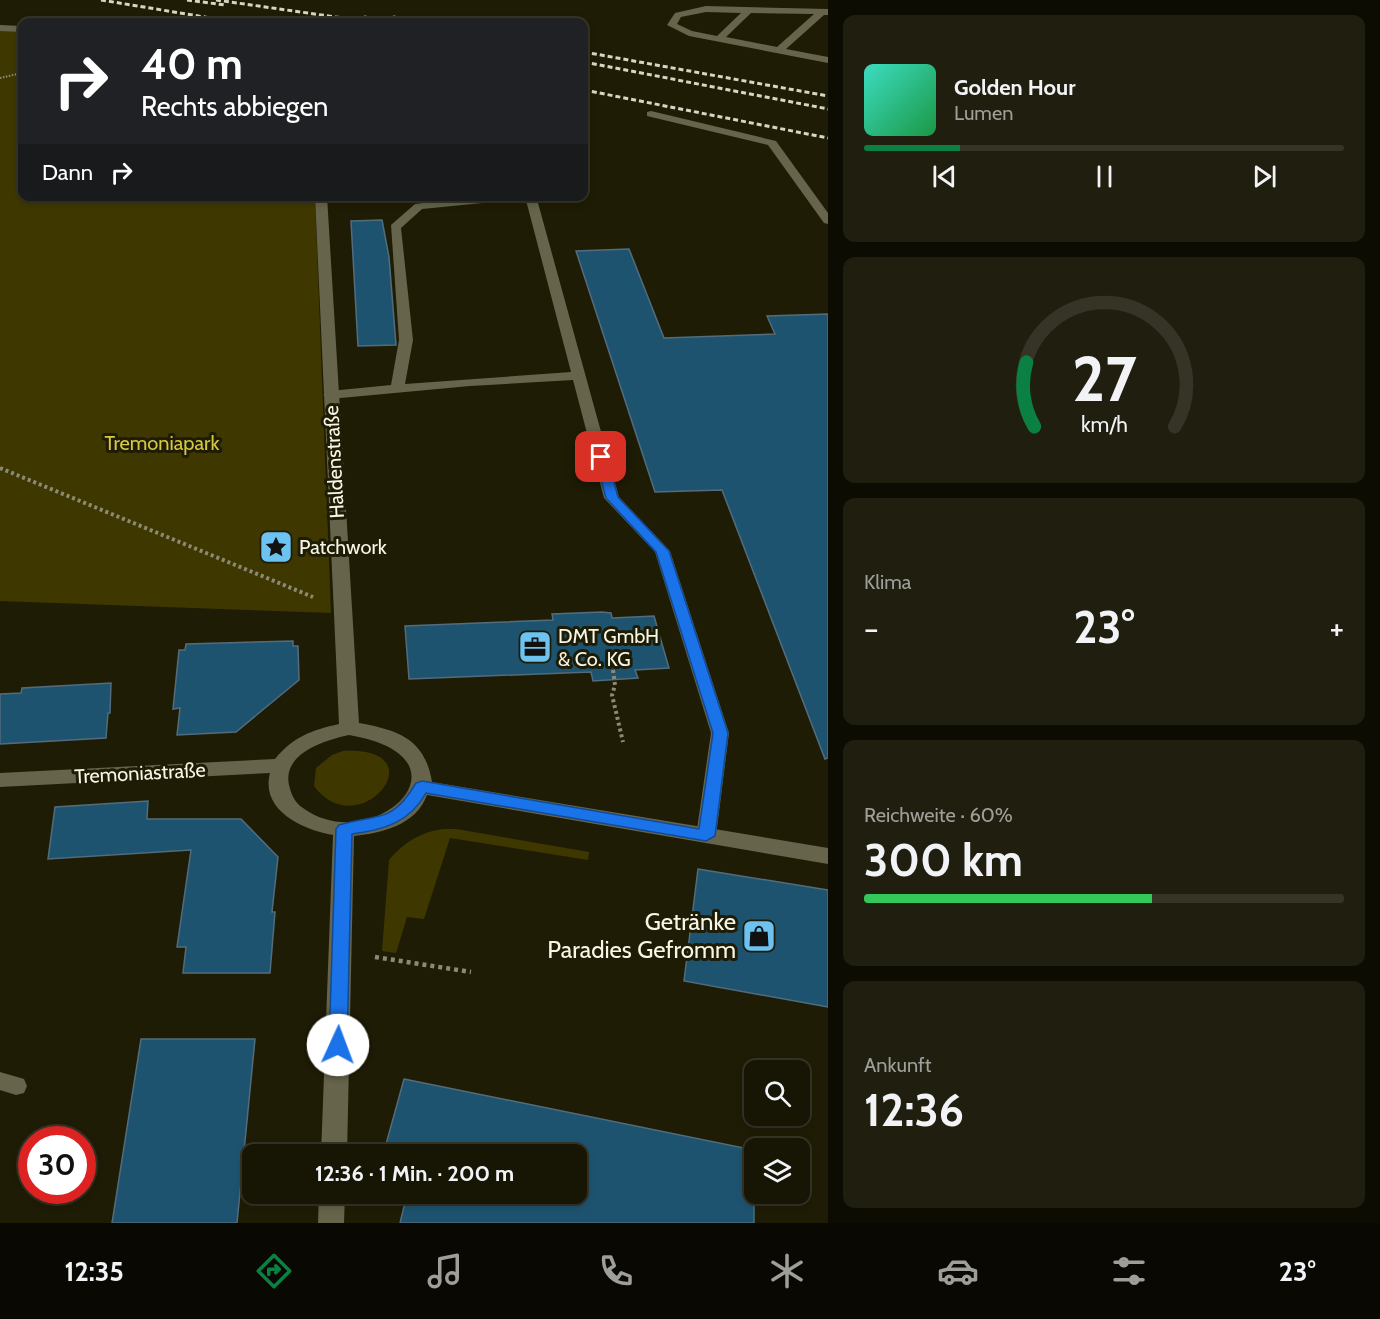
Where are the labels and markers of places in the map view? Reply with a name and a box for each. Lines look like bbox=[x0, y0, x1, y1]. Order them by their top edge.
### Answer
pin bbox=[575, 431, 626, 482]
place icon: Patchwork bbox=[258, 529, 294, 565]
place label: Patchwork bbox=[299, 535, 387, 559]
place label: DMT GmbH & Co. KG bbox=[558, 624, 659, 671]
office icon: DMT GmbH & Co. KG bbox=[517, 629, 553, 665]
place label: Getränke Paradies Gefromm bbox=[547, 907, 736, 964]
shop icon: Getränke Paradies Gefromm bbox=[741, 918, 777, 954]

